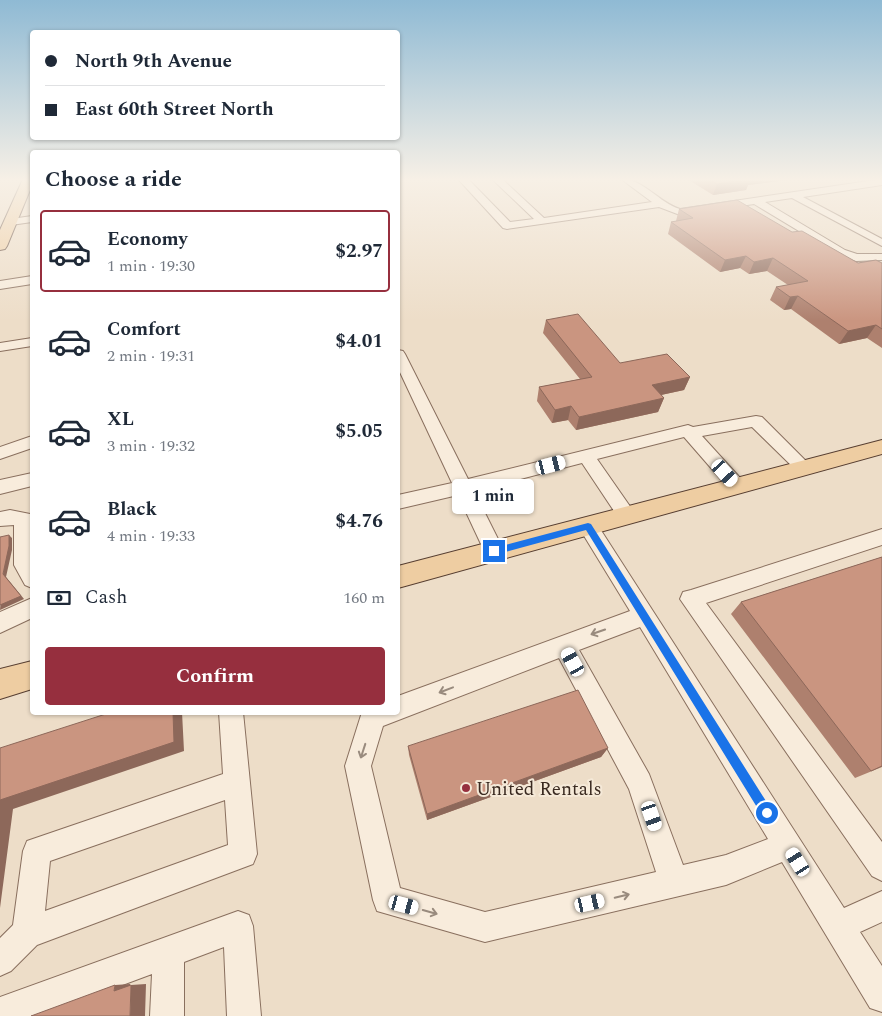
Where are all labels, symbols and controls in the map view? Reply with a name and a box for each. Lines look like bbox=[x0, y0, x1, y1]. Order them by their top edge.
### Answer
text: North 9th Avenue bbox=[75, 47, 232, 76]
text: East 60th Street North bbox=[75, 95, 274, 124]
text: Choose a ride bbox=[45, 163, 182, 196]
text: Economy bbox=[107, 225, 188, 254]
icon: car bbox=[47, 229, 92, 274]
text: $2.97 bbox=[335, 237, 383, 266]
text: 1 min · 19:30 bbox=[107, 254, 195, 278]
text: Comfort bbox=[107, 315, 181, 344]
icon: car bbox=[47, 319, 92, 364]
text: $4.01 bbox=[335, 327, 383, 356]
text: 2 min · 19:31 bbox=[107, 344, 195, 368]
text: XL bbox=[107, 405, 134, 434]
icon: car bbox=[47, 409, 92, 454]
text: $5.05 bbox=[335, 417, 383, 446]
text: 3 min · 19:32 bbox=[107, 434, 195, 458]
car bbox=[534, 454, 567, 476]
car bbox=[709, 457, 740, 489]
callout: 1 min bbox=[453, 478, 535, 514]
text: 1 min bbox=[472, 484, 514, 508]
text: Black bbox=[107, 495, 157, 524]
icon: car bbox=[47, 499, 92, 544]
text: $4.76 bbox=[335, 507, 383, 536]
text: 4 min · 19:33 bbox=[107, 524, 195, 548]
route end bbox=[483, 540, 505, 562]
text: Cash bbox=[85, 583, 127, 612]
icon: cash bbox=[45, 584, 73, 612]
text: 160 m bbox=[343, 586, 385, 610]
one-way arrow bbox=[591, 628, 606, 637]
car bbox=[559, 645, 586, 679]
button: Confirm bbox=[45, 647, 385, 705]
one-way arrow bbox=[439, 685, 454, 695]
one-way arrow bbox=[357, 743, 367, 759]
place label: United Rentals bbox=[476, 775, 602, 804]
marker: United Rentals bbox=[460, 782, 472, 794]
car bbox=[640, 799, 663, 833]
route start bbox=[756, 802, 778, 824]
car bbox=[783, 845, 812, 879]
one-way arrow bbox=[613, 891, 629, 900]
car bbox=[573, 892, 606, 914]
car bbox=[387, 894, 420, 916]
one-way arrow bbox=[422, 908, 438, 917]

